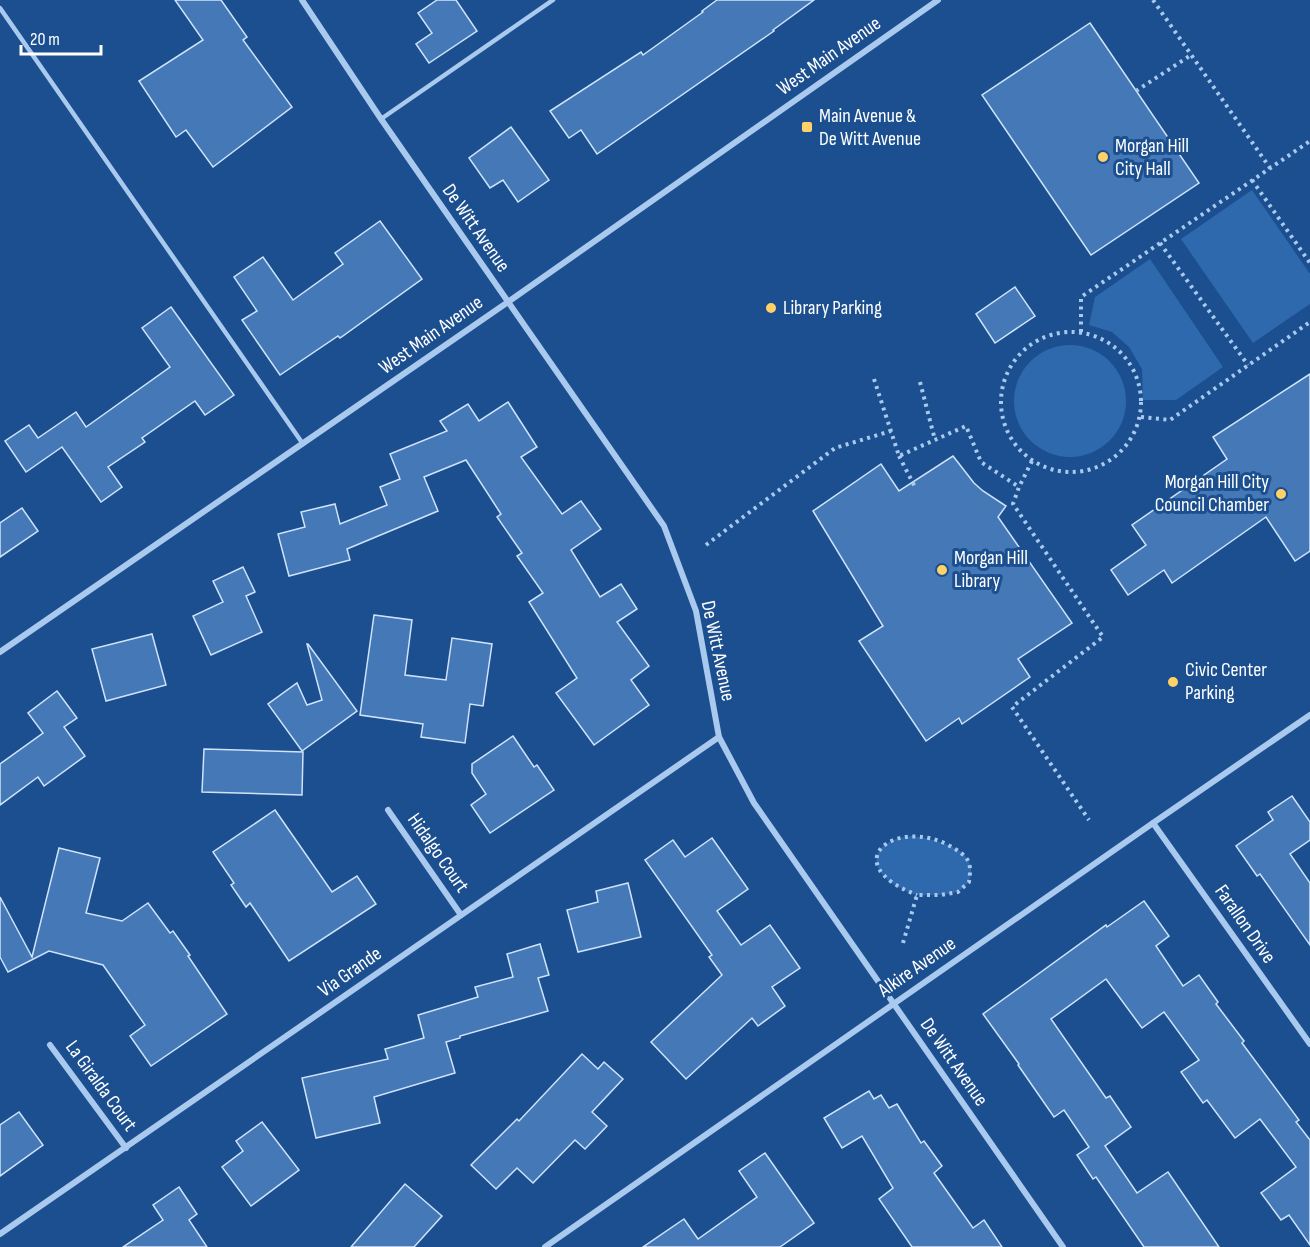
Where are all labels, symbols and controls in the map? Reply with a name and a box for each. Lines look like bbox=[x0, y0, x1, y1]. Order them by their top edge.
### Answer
street label: West Main Avenue bbox=[773, 11, 885, 101]
scale bar bbox=[21, 18, 100, 56]
text: 20 m bbox=[30, 29, 60, 50]
place label: Main Avenue & De Witt Avenue bbox=[819, 104, 921, 151]
marker: Main Avenue & De Witt Avenue bbox=[800, 120, 814, 134]
place label: Morgan Hill City Hall bbox=[1115, 134, 1189, 181]
marker: Morgan Hill City Hall bbox=[1096, 150, 1110, 164]
street label: De Witt Avenue bbox=[437, 179, 515, 277]
street label: West Main Avenue bbox=[375, 290, 487, 380]
place label: Library Parking bbox=[783, 296, 882, 320]
marker: Library Parking bbox=[764, 301, 778, 315]
place label: Morgan Hill City Council Chamber bbox=[1155, 470, 1269, 517]
marker: Morgan Hill City Council Chamber bbox=[1274, 487, 1288, 501]
place label: Morgan Hill Library bbox=[954, 546, 1028, 593]
marker: Morgan Hill Library bbox=[935, 563, 949, 577]
street label: De Witt Avenue bbox=[696, 599, 740, 703]
place label: Civic Center Parking bbox=[1185, 658, 1267, 705]
marker: Civic Center Parking bbox=[1166, 675, 1180, 689]
street label: Hidalgo Court bbox=[402, 809, 474, 897]
street label: Farallon Drive bbox=[1209, 880, 1281, 968]
street label: Alkire Avenue bbox=[873, 932, 961, 1003]
street label: Via Grande bbox=[314, 942, 386, 1002]
street label: De Witt Avenue bbox=[915, 1013, 993, 1111]
street label: La Giralda Court bbox=[60, 1036, 142, 1136]

